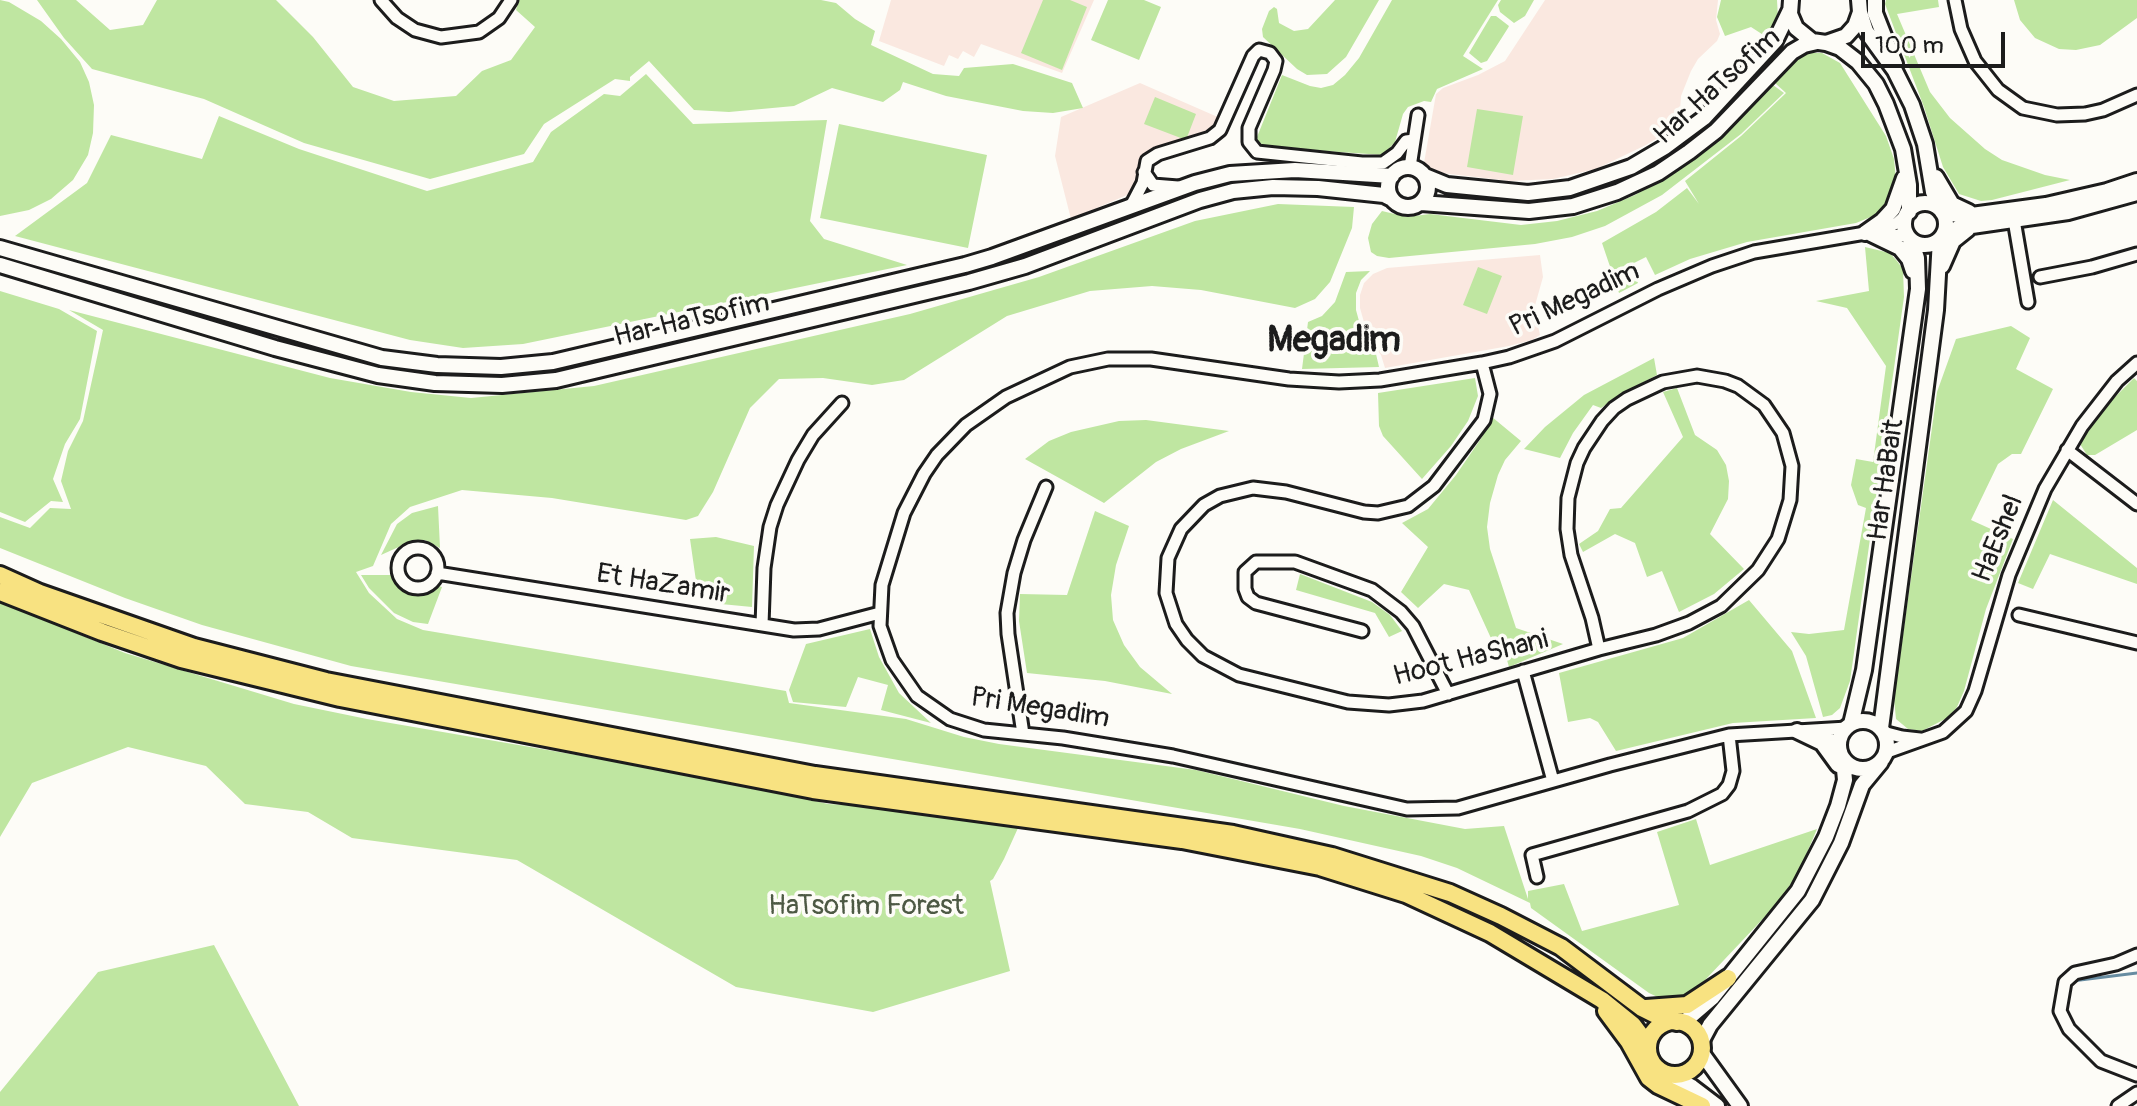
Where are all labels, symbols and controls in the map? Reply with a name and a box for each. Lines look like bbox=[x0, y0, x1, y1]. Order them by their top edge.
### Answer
scale bar bbox=[1865, 16, 2009, 66]
street label: Har HaTsofim bbox=[1648, 21, 1788, 153]
text: 100 m bbox=[1875, 31, 1944, 60]
street label: Pri Megadim bbox=[1504, 255, 1646, 345]
street label: Har HaTsofim bbox=[611, 287, 773, 355]
district label: Megadim bbox=[1267, 320, 1401, 364]
street label: Har HaBait bbox=[1862, 417, 1912, 543]
street label: HaEshel bbox=[1966, 490, 2032, 588]
street label: Et HaZamir bbox=[594, 558, 732, 612]
street label: Hoot HaShani bbox=[1390, 624, 1552, 694]
street label: Pri Megadim bbox=[968, 681, 1112, 737]
park label: HaTsofim Forest bbox=[768, 890, 964, 924]

